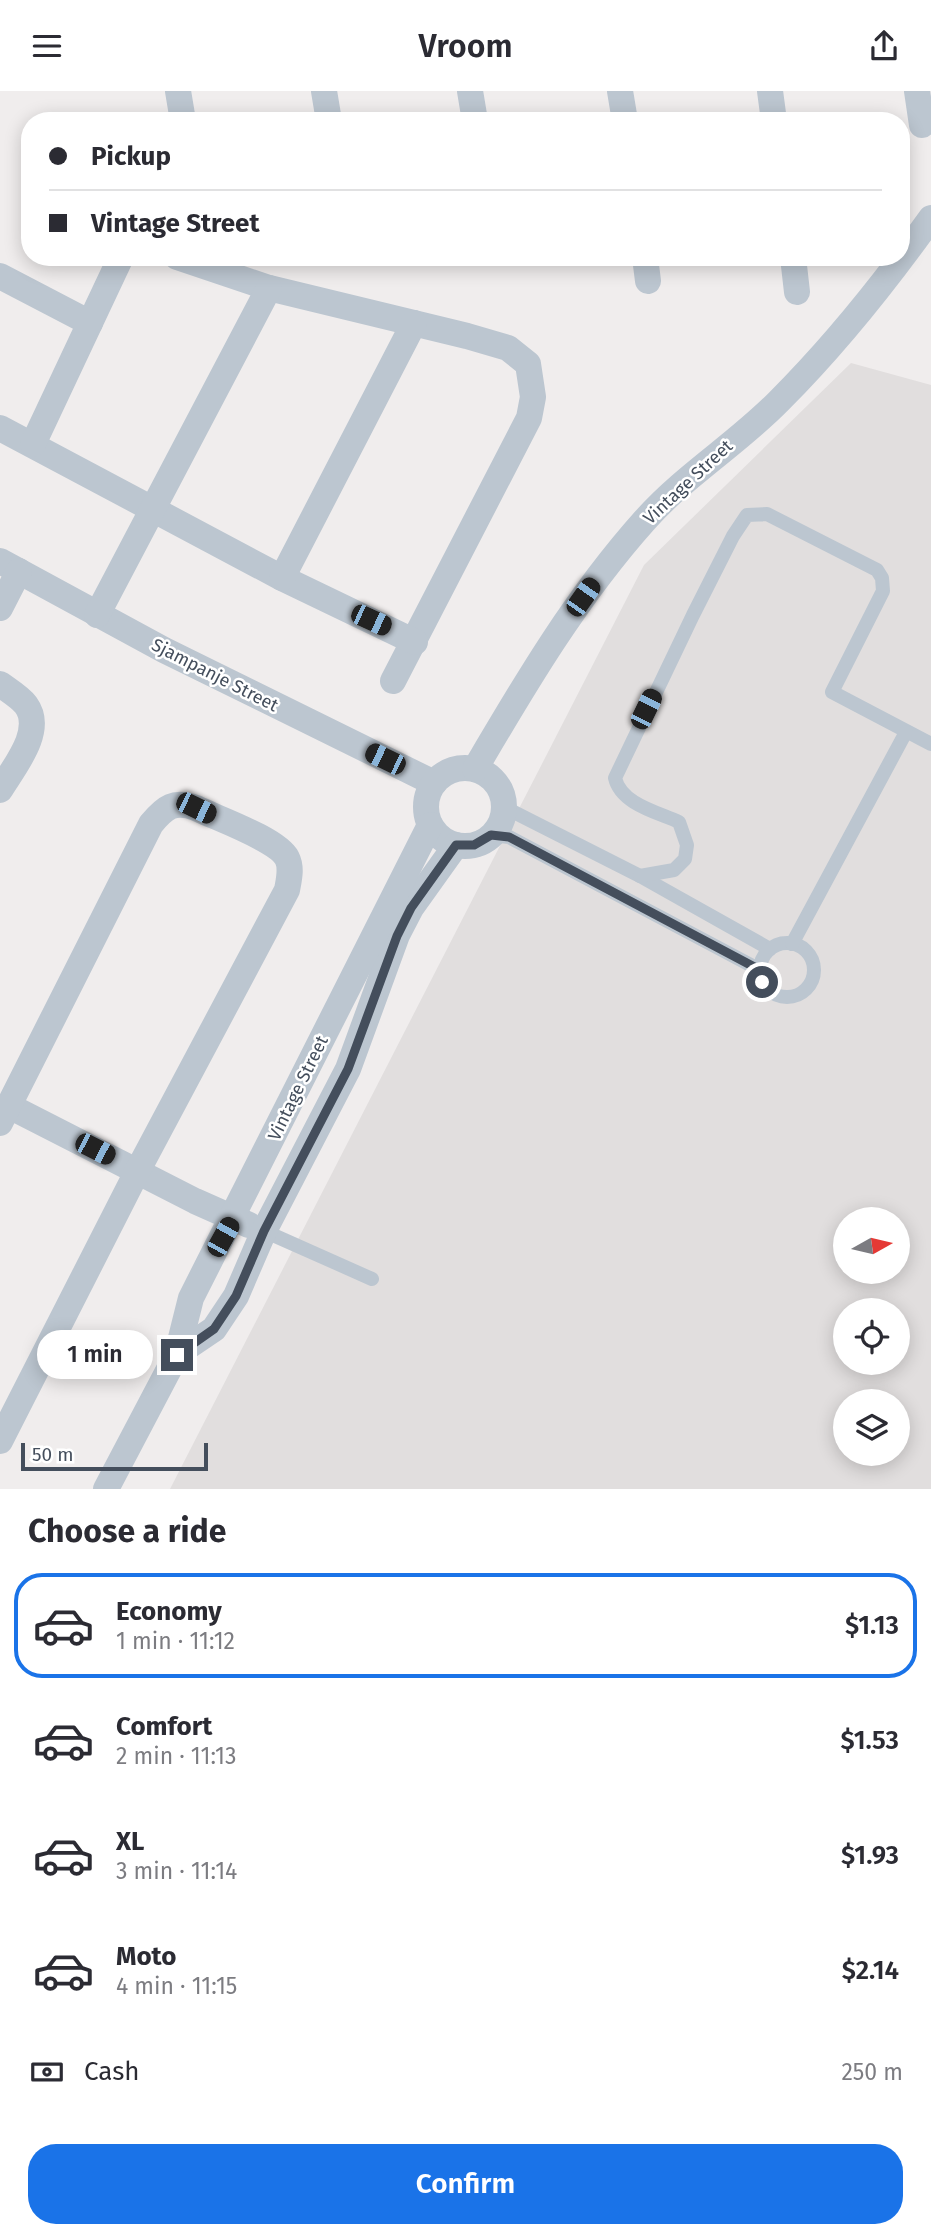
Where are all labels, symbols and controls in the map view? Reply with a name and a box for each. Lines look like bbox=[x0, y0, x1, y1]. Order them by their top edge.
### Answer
icon: menu bbox=[28, 27, 66, 65]
text: Vroom bbox=[418, 27, 513, 65]
icon: share bbox=[865, 27, 903, 65]
text: Pickup bbox=[91, 141, 171, 172]
text: Vintage Street bbox=[91, 208, 259, 239]
street label: Vintage Street bbox=[639, 435, 738, 529]
car bbox=[563, 574, 604, 620]
car bbox=[348, 602, 395, 638]
street label: Sjampanje Street bbox=[148, 634, 283, 717]
car bbox=[628, 686, 665, 732]
car bbox=[362, 740, 409, 778]
car bbox=[173, 789, 220, 827]
route start bbox=[746, 966, 778, 998]
street label: Vintage Street bbox=[263, 1031, 333, 1144]
car bbox=[72, 1130, 119, 1168]
north arrow bbox=[833, 1207, 910, 1285]
map controls bbox=[833, 1207, 910, 1466]
car bbox=[204, 1214, 243, 1260]
button: locate bbox=[833, 1298, 910, 1375]
callout: 1 min bbox=[37, 1331, 152, 1379]
route end bbox=[161, 1339, 193, 1371]
text: 1 min bbox=[67, 1340, 123, 1368]
button: layers bbox=[833, 1389, 910, 1466]
scale bar bbox=[21, 1440, 208, 1472]
text: 50 m bbox=[32, 1443, 73, 1466]
text: Choose a ride bbox=[28, 1512, 226, 1550]
icon: car bbox=[32, 1594, 95, 1657]
text: Economy bbox=[116, 1596, 222, 1627]
text: $1.13 bbox=[845, 1610, 899, 1641]
text: 1 min · 11:12 bbox=[116, 1627, 235, 1655]
icon: car bbox=[32, 1709, 95, 1772]
text: Comfort bbox=[116, 1711, 212, 1742]
text: $1.53 bbox=[840, 1725, 899, 1756]
text: 2 min · 11:13 bbox=[116, 1742, 237, 1770]
icon: car bbox=[32, 1824, 95, 1887]
text: XL bbox=[116, 1826, 144, 1857]
text: $1.93 bbox=[841, 1840, 899, 1871]
text: 3 min · 11:14 bbox=[116, 1857, 237, 1885]
icon: car bbox=[32, 1939, 95, 2002]
text: Moto bbox=[116, 1941, 176, 1972]
text: $2.14 bbox=[842, 1955, 899, 1986]
text: 4 min · 11:15 bbox=[116, 1972, 237, 2000]
icon: cash bbox=[28, 2053, 66, 2091]
text: Cash bbox=[84, 2056, 140, 2087]
text: 250 m bbox=[841, 2058, 903, 2086]
button: Confirm bbox=[28, 2144, 903, 2224]

